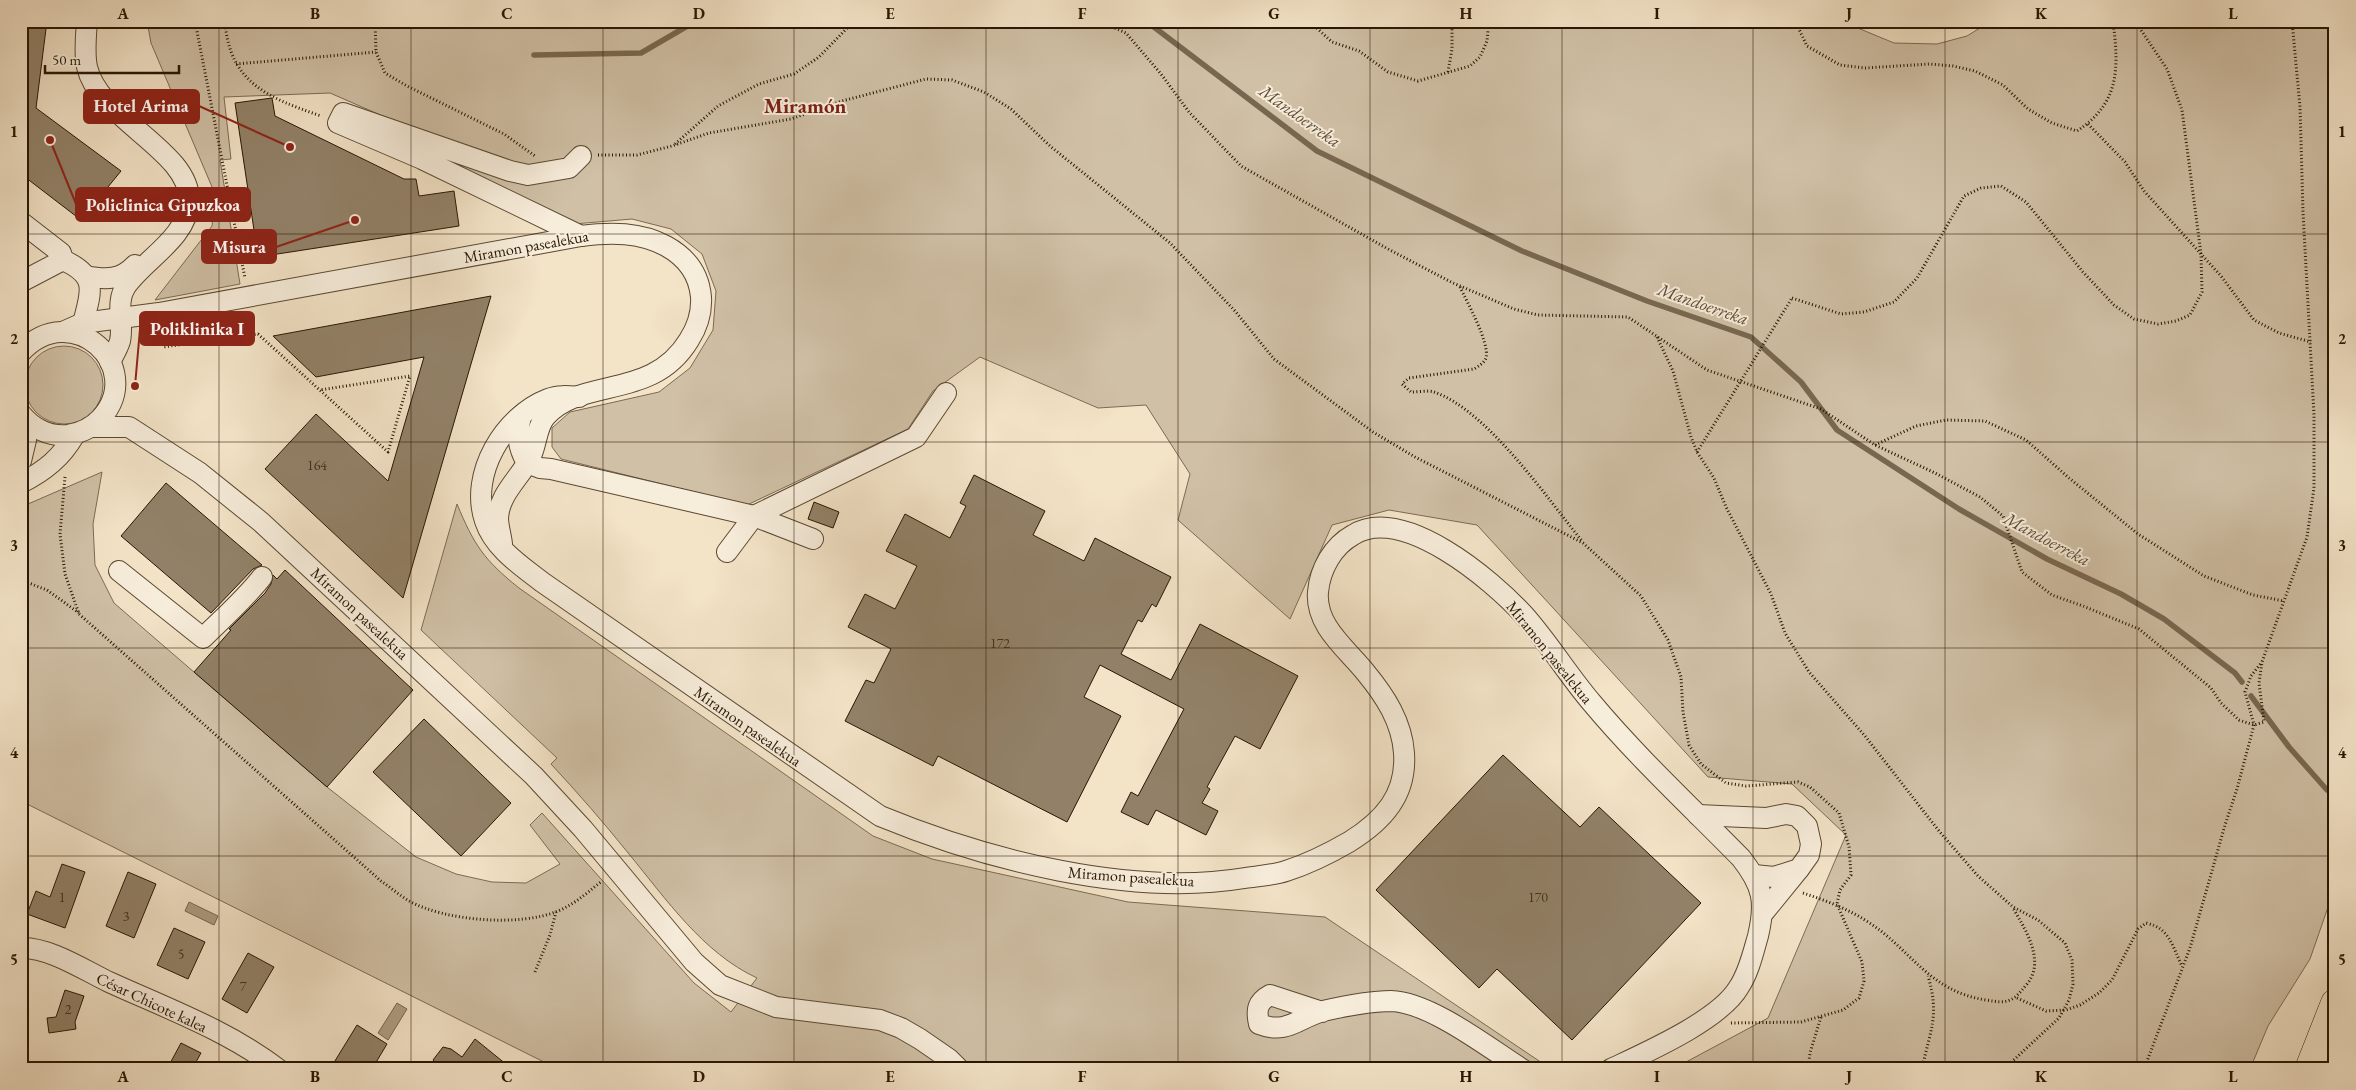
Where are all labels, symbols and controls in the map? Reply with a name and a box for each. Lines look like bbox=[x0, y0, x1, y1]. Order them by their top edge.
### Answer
text: A bbox=[116, 3, 129, 24]
text: B bbox=[310, 3, 320, 24]
text: C bbox=[501, 3, 513, 24]
text: D bbox=[693, 3, 705, 24]
text: E bbox=[885, 3, 895, 24]
text: F bbox=[1078, 3, 1087, 24]
text: G bbox=[1268, 3, 1280, 24]
text: H bbox=[1460, 3, 1473, 24]
text: I bbox=[1654, 3, 1660, 24]
text: J bbox=[1844, 3, 1852, 24]
text: K bbox=[2035, 3, 2048, 24]
text: L bbox=[2228, 3, 2238, 24]
scale bar bbox=[45, 42, 179, 74]
text: 50 m bbox=[52, 50, 81, 69]
water label: Mandoerreka bbox=[1254, 79, 1346, 152]
callout: Hotel Arima bbox=[84, 90, 199, 123]
district label: Miramón bbox=[764, 92, 846, 119]
text: Hotel Arima bbox=[93, 94, 189, 117]
text: 1 bbox=[10, 121, 18, 142]
text: 1 bbox=[2338, 121, 2346, 142]
callout: Policlinica Gipuzkoa bbox=[76, 188, 250, 221]
text: Policlinica Gipuzkoa bbox=[86, 193, 240, 216]
street label: Miramon pasealekua bbox=[462, 225, 591, 268]
callout: Misura bbox=[202, 230, 276, 263]
text: Misura bbox=[212, 235, 266, 258]
water label: Mandoerreka bbox=[1654, 277, 1752, 330]
callout: Poliklinika I bbox=[140, 312, 254, 345]
text: Poliklinika I bbox=[150, 317, 244, 340]
text: 2 bbox=[10, 328, 19, 349]
text: 2 bbox=[2338, 328, 2347, 349]
house number: 164 bbox=[307, 456, 327, 474]
water label: Mandoerreka bbox=[1999, 506, 2094, 571]
text: 3 bbox=[10, 535, 18, 556]
text: 3 bbox=[2338, 535, 2346, 556]
street label: Miramon pasealekua bbox=[306, 563, 414, 665]
street label: Miramon pasealekua bbox=[1502, 596, 1598, 709]
house number: 172 bbox=[990, 634, 1010, 652]
street label: Miramon pasealekua bbox=[690, 681, 806, 772]
text: 4 bbox=[10, 742, 19, 763]
text: 4 bbox=[2338, 742, 2347, 763]
street label: Miramon pasealekua bbox=[1067, 862, 1195, 891]
house number: 1 bbox=[59, 888, 65, 906]
house number: 170 bbox=[1528, 888, 1548, 906]
house number: 3 bbox=[123, 907, 130, 925]
house number: 5 bbox=[178, 945, 184, 963]
text: 5 bbox=[10, 949, 18, 970]
text: 5 bbox=[2338, 949, 2346, 970]
street label: César Chicote kalea bbox=[93, 968, 211, 1038]
house number: 7 bbox=[240, 977, 247, 995]
house number: 2 bbox=[65, 1000, 72, 1018]
text: A bbox=[116, 1066, 129, 1087]
text: B bbox=[310, 1066, 320, 1087]
text: C bbox=[501, 1066, 513, 1087]
text: D bbox=[693, 1066, 705, 1087]
text: E bbox=[885, 1066, 895, 1087]
text: F bbox=[1078, 1066, 1087, 1087]
text: G bbox=[1268, 1066, 1280, 1087]
text: H bbox=[1460, 1066, 1473, 1087]
text: I bbox=[1654, 1066, 1660, 1087]
text: J bbox=[1844, 1066, 1852, 1087]
text: K bbox=[2035, 1066, 2048, 1087]
text: L bbox=[2228, 1066, 2238, 1087]

